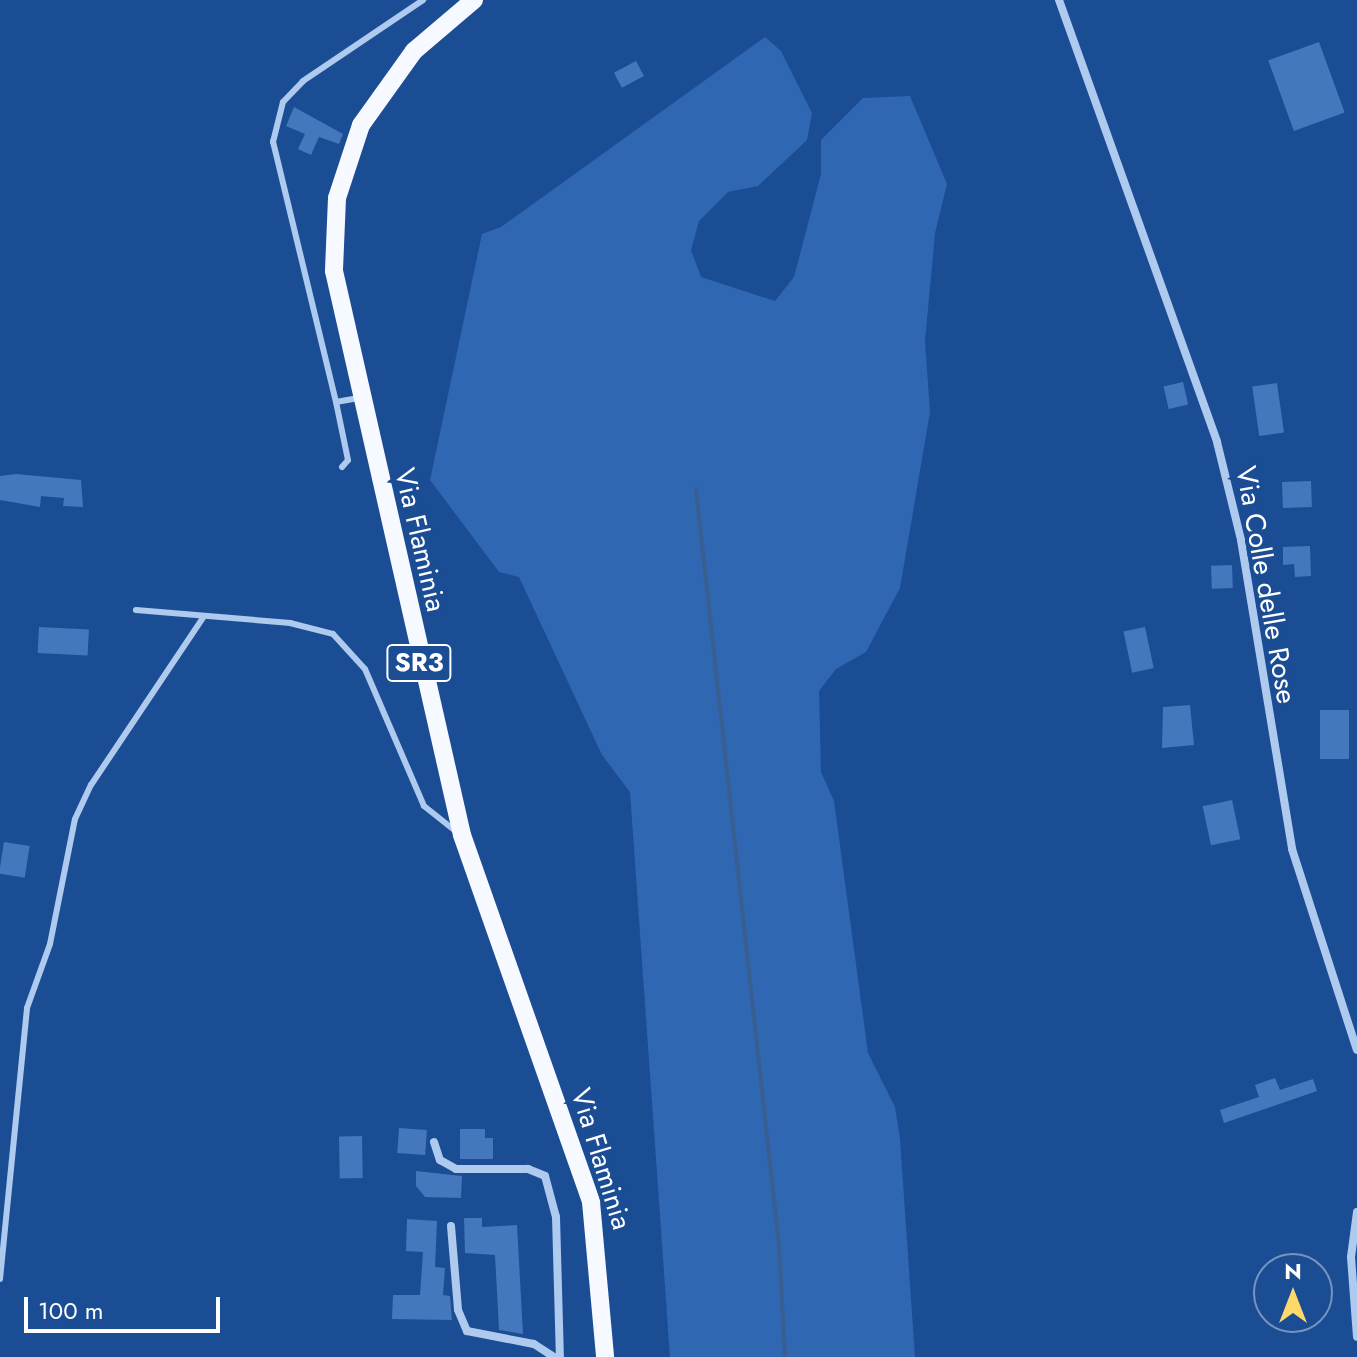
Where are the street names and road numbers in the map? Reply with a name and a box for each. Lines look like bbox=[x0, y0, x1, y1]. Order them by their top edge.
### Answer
street label: Via Colle delle Rose bbox=[1229, 464, 1303, 706]
street label: Via Flaminia bbox=[387, 465, 453, 615]
road number: SR3 bbox=[385, 641, 453, 685]
street label: Via Flaminia bbox=[564, 1084, 638, 1234]

